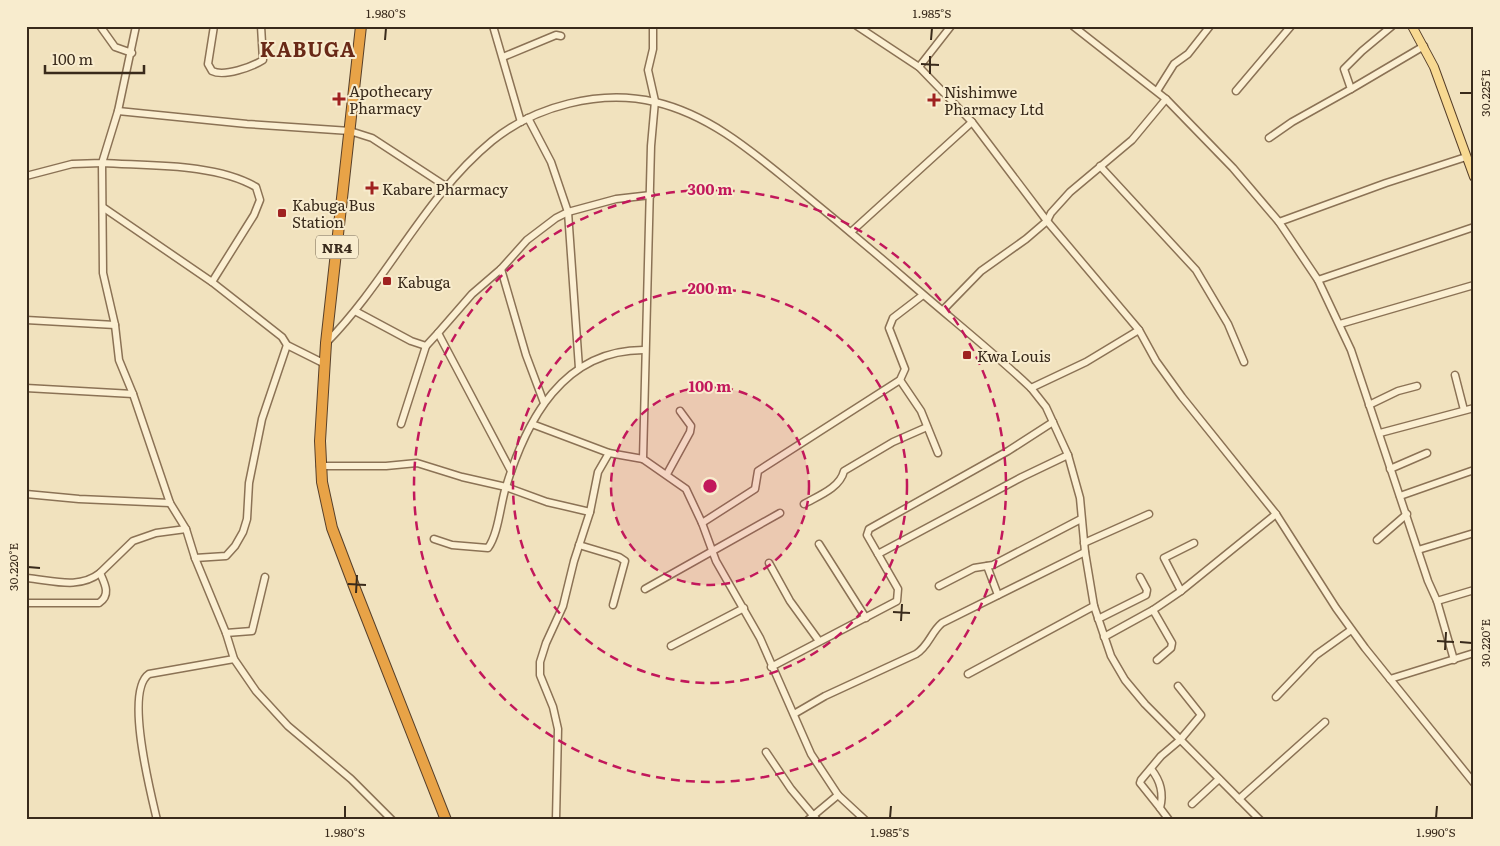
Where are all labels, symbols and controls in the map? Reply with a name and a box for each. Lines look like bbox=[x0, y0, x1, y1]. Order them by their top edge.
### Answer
text: 1.980°S bbox=[366, 4, 406, 22]
text: 1.985°S bbox=[913, 4, 952, 22]
district label: KABUGA bbox=[260, 33, 356, 63]
scale bar bbox=[45, 42, 144, 74]
text: 100 m bbox=[52, 47, 93, 70]
text: 30.225°E bbox=[1476, 69, 1494, 117]
place label: Apothecary Pharmacy bbox=[349, 79, 433, 119]
place label: Nishimwe Pharmacy Ltd bbox=[944, 80, 1044, 120]
marker: Apothecary Pharmacy bbox=[333, 93, 345, 105]
marker: Nishimwe Pharmacy Ltd bbox=[928, 94, 940, 106]
place label: Kabare Pharmacy bbox=[382, 177, 509, 200]
text: 300 m bbox=[688, 177, 732, 200]
marker: Kabare Pharmacy bbox=[366, 182, 378, 194]
place label: Kabuga Bus Station bbox=[292, 193, 375, 233]
marker: Kabuga Bus Station bbox=[276, 207, 288, 219]
road number: NR4 bbox=[316, 236, 358, 258]
place label: Kabuga bbox=[397, 270, 451, 293]
marker: Kabuga bbox=[381, 275, 393, 287]
text: 200 m bbox=[688, 276, 732, 299]
place label: Kwa Louis bbox=[977, 344, 1051, 367]
marker: Kwa Louis bbox=[961, 349, 973, 361]
text: 100 m bbox=[689, 374, 731, 397]
centre of rings bbox=[701, 477, 719, 495]
text: 30.220°E bbox=[4, 543, 22, 591]
text: 30.220°E bbox=[1476, 619, 1494, 667]
text: 1.980°S bbox=[325, 823, 365, 841]
text: 1.985°S bbox=[871, 823, 910, 841]
text: 1.990°S bbox=[1416, 823, 1456, 841]

